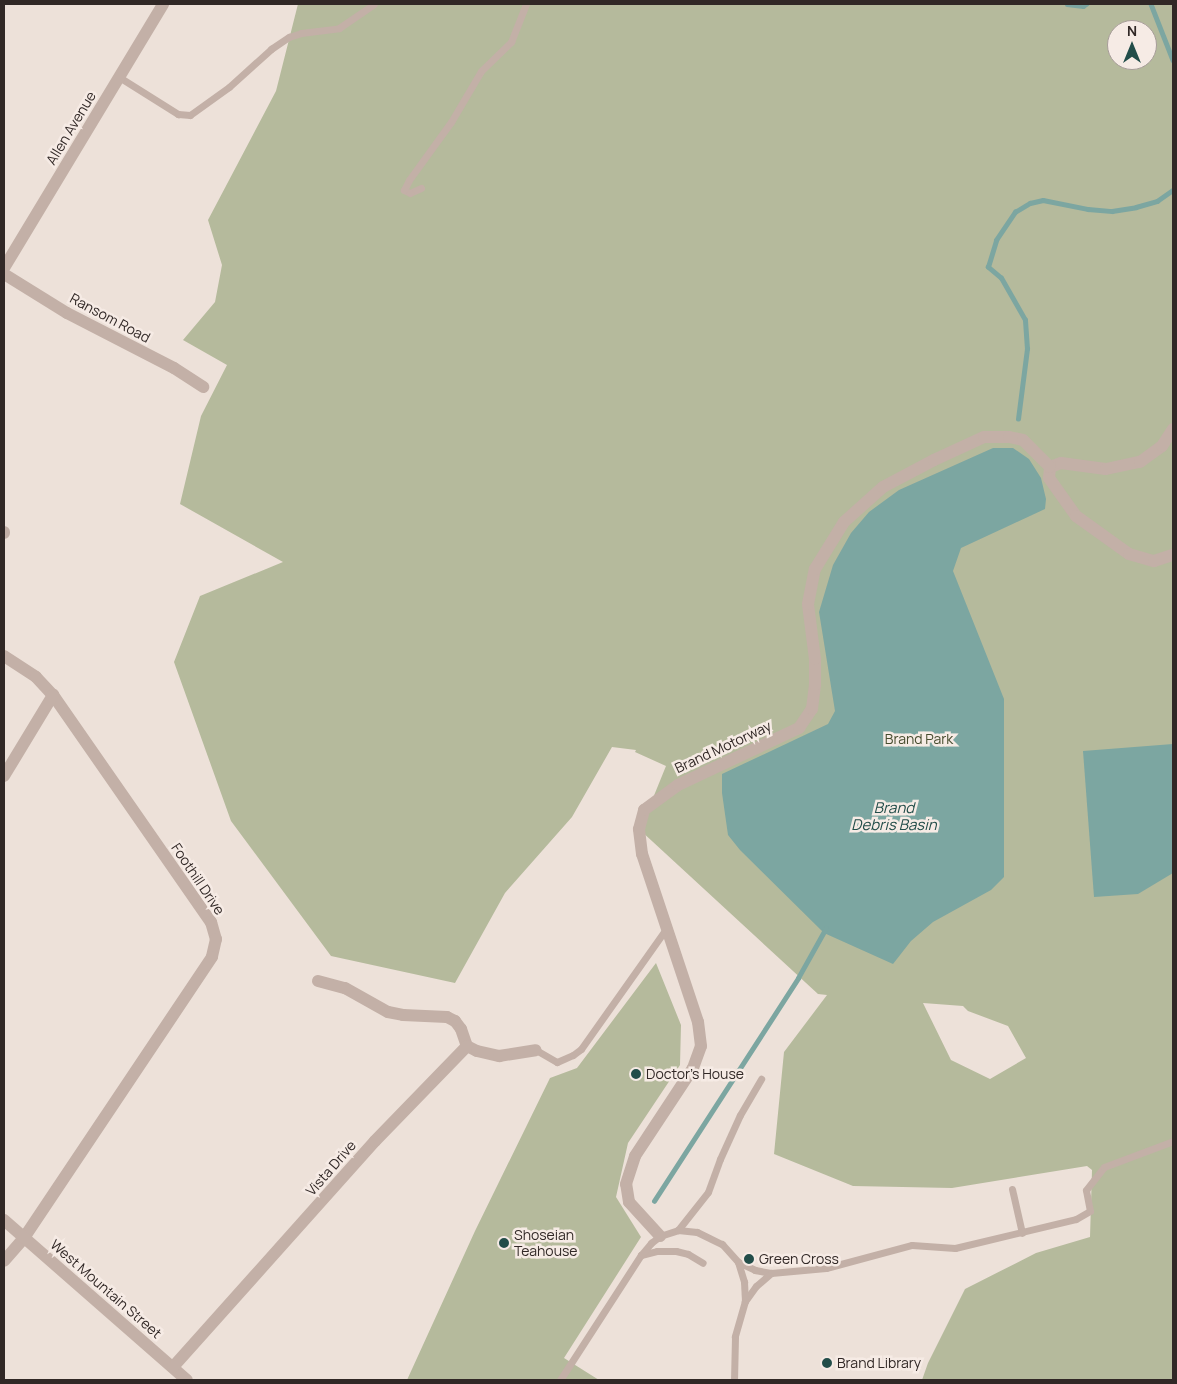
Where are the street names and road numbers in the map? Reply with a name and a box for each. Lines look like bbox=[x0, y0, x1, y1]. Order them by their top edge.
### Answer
street label: Allen Avenue bbox=[43, 88, 99, 168]
street label: Ransom Road bbox=[67, 290, 153, 346]
street label: Brand Motorway bbox=[672, 717, 774, 777]
street label: Foothill Drive bbox=[168, 840, 228, 918]
street label: Vista Drive bbox=[302, 1137, 360, 1199]
street label: West Mountain Street bbox=[47, 1236, 165, 1342]

